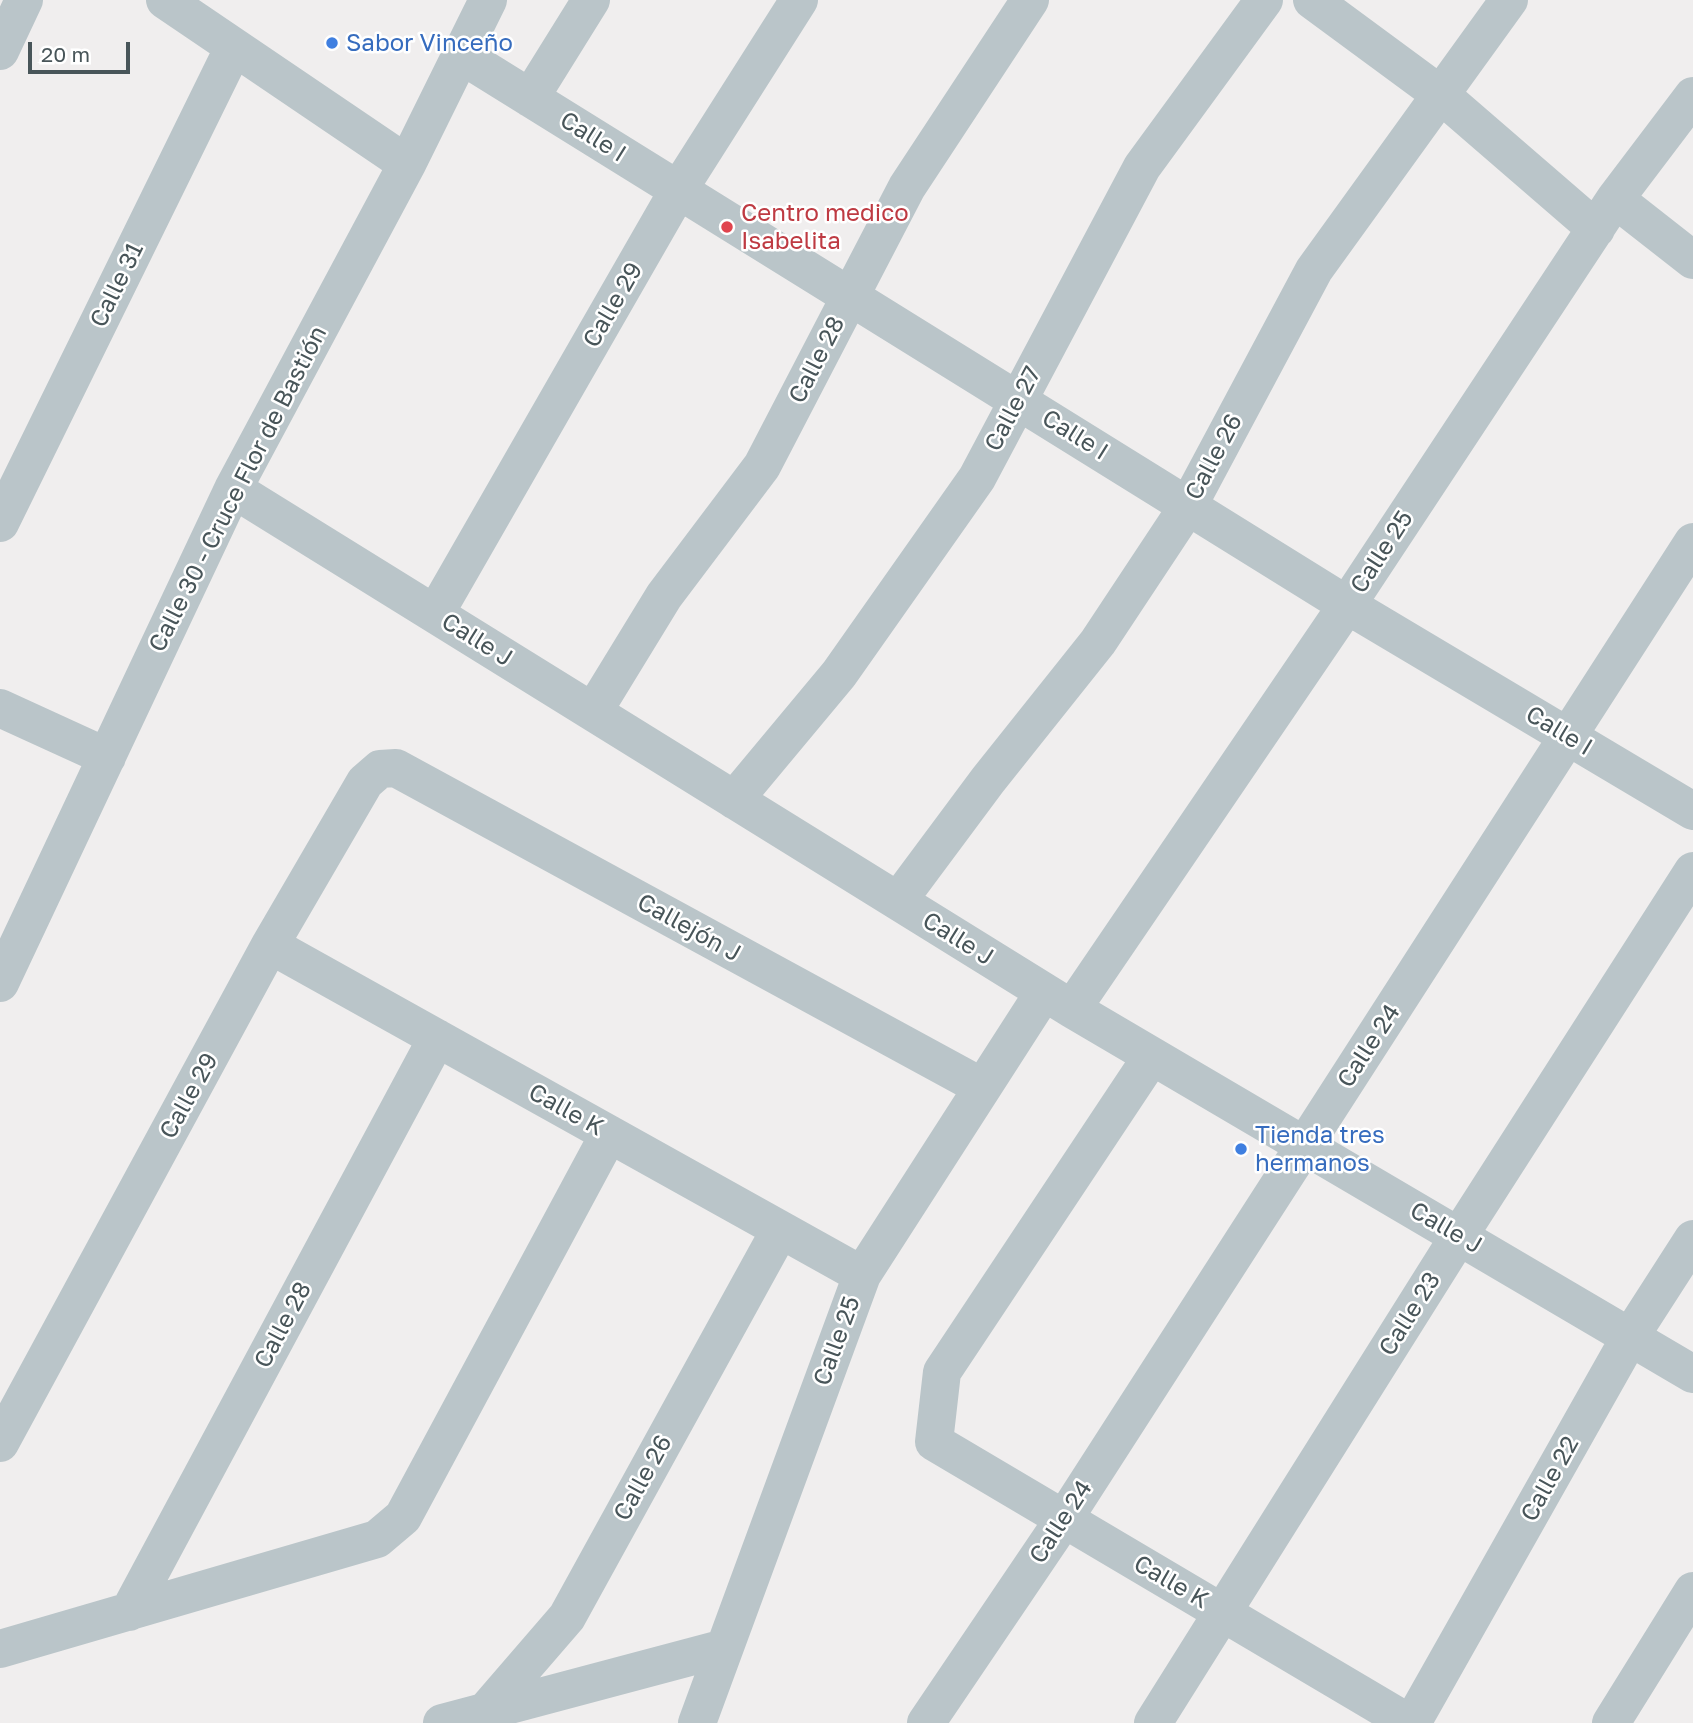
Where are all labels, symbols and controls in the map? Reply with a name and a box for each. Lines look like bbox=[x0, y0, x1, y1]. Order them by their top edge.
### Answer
scale bar bbox=[32, 28, 133, 72]
place label: Sabor Vinceño bbox=[346, 29, 513, 57]
marker: Sabor Vinceño bbox=[324, 35, 340, 51]
text: 20 m bbox=[41, 41, 90, 67]
street label: Calle I bbox=[555, 106, 631, 168]
place label: Centro medico Isabelita bbox=[741, 199, 909, 255]
marker: Centro medico Isabelita bbox=[719, 219, 735, 235]
street label: Calle 31 bbox=[84, 238, 150, 332]
street label: Calle 29 bbox=[577, 257, 649, 353]
street label: Calle 28 bbox=[783, 312, 851, 408]
street label: Calle 30 - Cruce Flor de Bastión bbox=[143, 321, 333, 657]
street label: Calle 27 bbox=[979, 362, 1047, 456]
street label: Calle I bbox=[1037, 404, 1113, 466]
street label: Calle 26 bbox=[1179, 409, 1249, 505]
street label: Calle 25 bbox=[1345, 505, 1419, 599]
street label: Calle J bbox=[436, 607, 518, 673]
street label: Calle I bbox=[1521, 700, 1597, 762]
street label: Callejón J bbox=[632, 888, 746, 968]
street label: Calle J bbox=[917, 906, 999, 972]
street label: Calle 24 bbox=[1331, 999, 1407, 1093]
street label: Calle 29 bbox=[154, 1048, 224, 1144]
street label: Calle K bbox=[523, 1078, 609, 1142]
place label: Tienda tres hermanos bbox=[1255, 1121, 1385, 1177]
marker: Tienda tres hermanos bbox=[1233, 1141, 1249, 1157]
street label: Calle J bbox=[1405, 1196, 1487, 1260]
street label: Calle 23 bbox=[1373, 1267, 1447, 1361]
street label: Calle 28 bbox=[248, 1277, 318, 1373]
street label: Calle 25 bbox=[808, 1292, 866, 1390]
street label: Calle 26 bbox=[608, 1430, 678, 1526]
street label: Calle 22 bbox=[1515, 1431, 1585, 1527]
street label: Calle 24 bbox=[1023, 1475, 1099, 1569]
street label: Calle K bbox=[1129, 1549, 1213, 1615]

